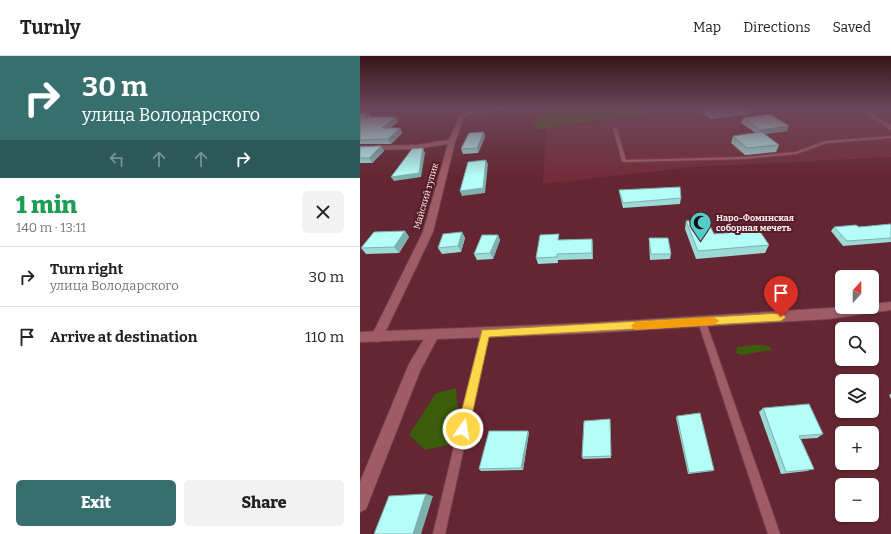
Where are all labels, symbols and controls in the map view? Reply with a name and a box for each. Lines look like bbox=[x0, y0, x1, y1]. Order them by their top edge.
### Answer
text: Turnly bbox=[20, 16, 81, 39]
text: Map bbox=[693, 19, 721, 36]
text: Directions bbox=[743, 19, 811, 36]
text: Saved bbox=[833, 19, 871, 36]
text: 30 m bbox=[82, 70, 148, 103]
icon: right bbox=[16, 72, 68, 124]
text: улица Володарского bbox=[82, 104, 260, 126]
icon: left bbox=[106, 148, 128, 170]
icon: ahead bbox=[148, 148, 170, 170]
icon: ahead bbox=[190, 148, 212, 170]
icon: right bbox=[232, 148, 254, 170]
street label: Майский тупик bbox=[412, 161, 440, 230]
text: 1 min bbox=[16, 191, 77, 219]
button: close bbox=[302, 191, 344, 233]
mosque icon: Наро-Фоминская соборная мечеть bbox=[688, 210, 714, 243]
place label: Наро-Фоминская соборная мечеть bbox=[716, 213, 794, 233]
text: 140 m · 13:11 bbox=[16, 220, 86, 235]
text: Turn right bbox=[50, 260, 123, 278]
icon: right bbox=[16, 266, 38, 288]
text: 30 m bbox=[309, 268, 344, 286]
north arrow bbox=[835, 270, 879, 314]
map controls bbox=[835, 270, 879, 522]
pin bbox=[764, 276, 798, 317]
text: улица Володарского bbox=[50, 278, 179, 293]
icon: arrive bbox=[770, 282, 792, 304]
button: search bbox=[835, 322, 879, 366]
icon: arrive bbox=[16, 326, 38, 348]
text: Arrive at destination bbox=[50, 328, 197, 346]
text: 110 m bbox=[305, 328, 344, 346]
button: layers bbox=[835, 374, 879, 418]
position arrow bbox=[442, 408, 484, 450]
button: + bbox=[835, 426, 879, 470]
button: − bbox=[835, 478, 879, 522]
button: Exit bbox=[16, 480, 176, 526]
button: Share bbox=[184, 480, 344, 526]

